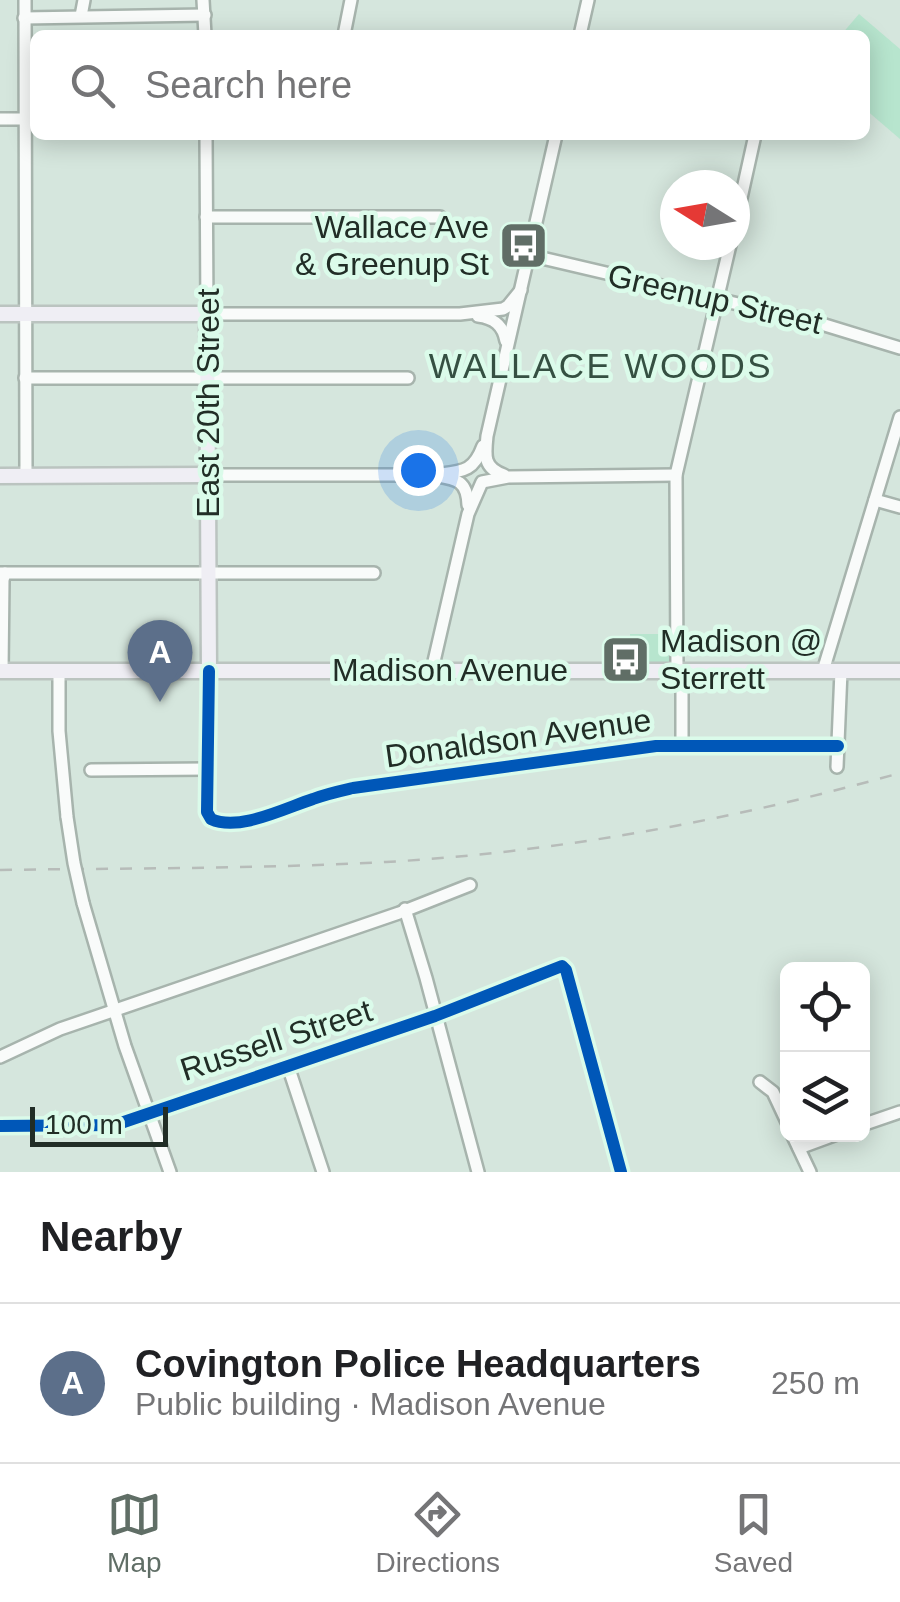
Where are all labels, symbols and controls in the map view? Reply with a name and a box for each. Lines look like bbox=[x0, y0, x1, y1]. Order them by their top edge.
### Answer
search box bbox=[30, 30, 870, 140]
icon: search bbox=[65, 58, 120, 113]
text: Search here bbox=[145, 64, 352, 106]
north arrow bbox=[660, 170, 750, 260]
place label: Wallace Ave & Greenup St bbox=[295, 209, 489, 282]
bus stop icon: Wallace Ave & Greenup St bbox=[498, 219, 550, 271]
street label: Greenup Street bbox=[604, 257, 826, 341]
street label: East 20th Street bbox=[190, 288, 226, 518]
district label: WALLACE WOODS bbox=[429, 346, 773, 385]
your location bbox=[393, 445, 444, 496]
pin: A bbox=[128, 620, 192, 702]
place label: Madison @ Sterrett bbox=[660, 623, 822, 696]
bus stop icon: Madison @ Sterrett bbox=[599, 633, 651, 685]
street label: Madison Avenue bbox=[332, 652, 568, 688]
street label: Donaldson Avenue bbox=[383, 702, 653, 774]
map controls bbox=[780, 962, 870, 1142]
button: locate bbox=[780, 962, 870, 1052]
street label: Russell Street bbox=[176, 992, 376, 1088]
button: layers bbox=[780, 1052, 870, 1142]
scale bar bbox=[30, 1102, 168, 1146]
text: 100 m bbox=[45, 1109, 123, 1140]
text: Nearby bbox=[40, 1213, 182, 1260]
text: Covington Police Headquarters bbox=[135, 1343, 701, 1385]
text: A bbox=[61, 1365, 84, 1401]
text: 250 m bbox=[771, 1365, 860, 1401]
text: Public building · Madison Avenue bbox=[135, 1386, 606, 1422]
tab: Map bbox=[107, 1487, 162, 1579]
tab: Directions bbox=[376, 1487, 500, 1579]
tab: Saved bbox=[714, 1487, 793, 1579]

